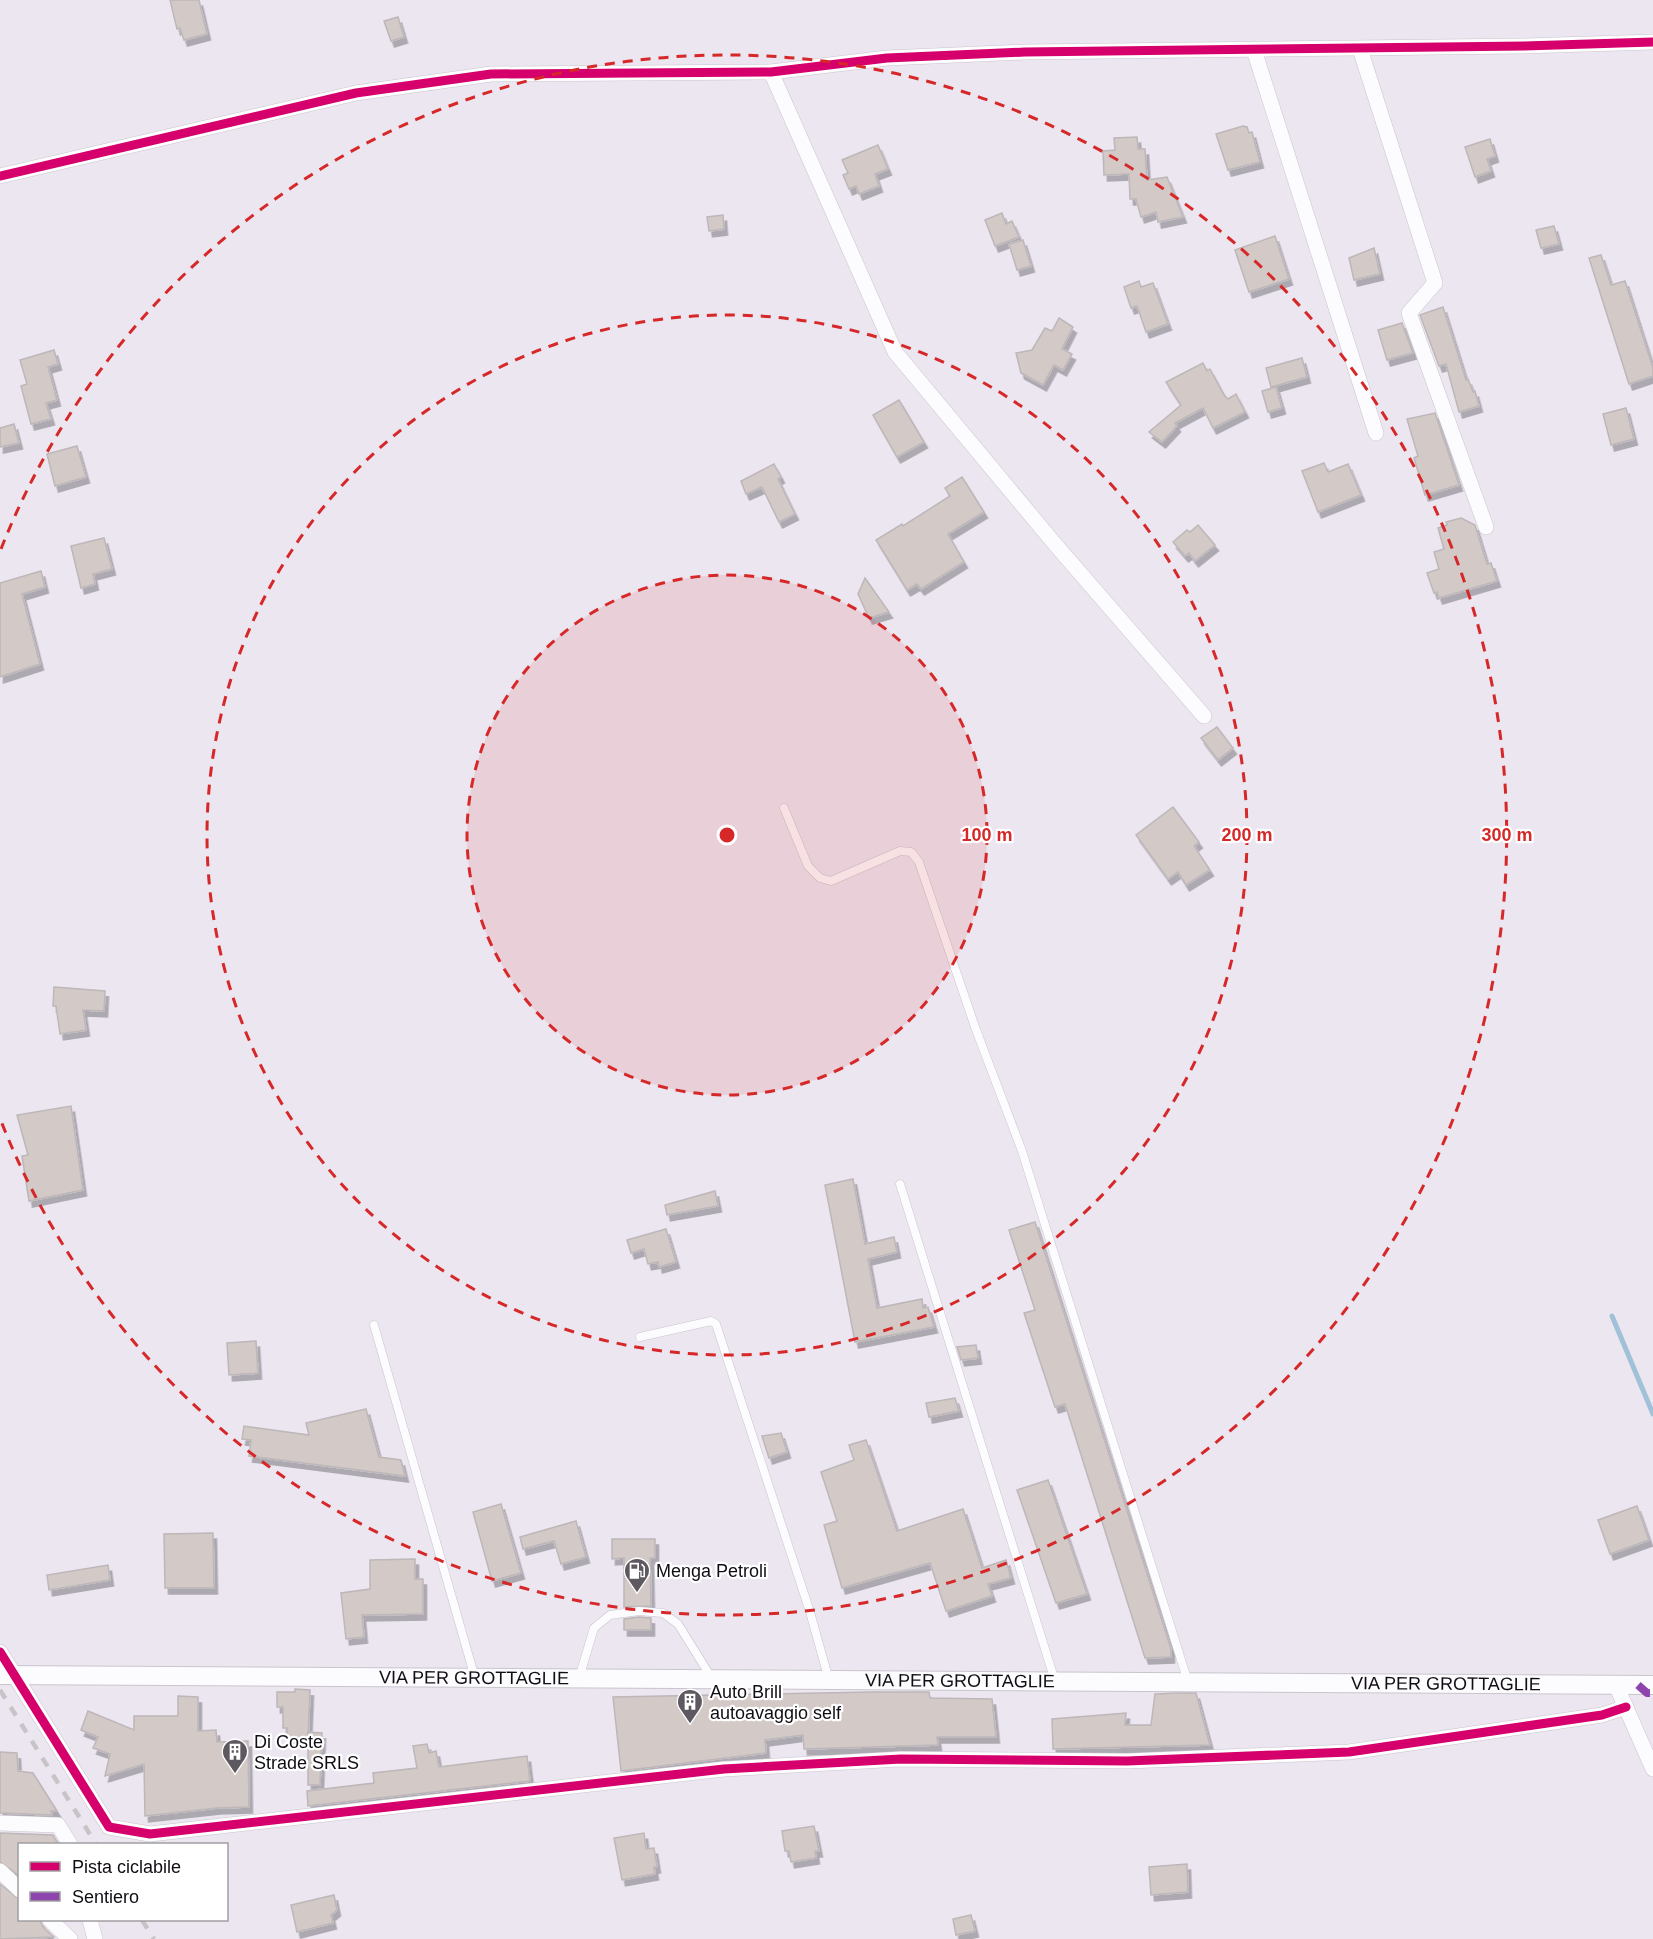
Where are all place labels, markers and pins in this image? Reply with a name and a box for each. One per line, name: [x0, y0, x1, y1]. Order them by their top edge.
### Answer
centre of rings: [717, 825, 737, 845]
fuel station icon: Menga Petroli: [622, 1556, 652, 1594]
place label: Menga Petroli: [656, 1561, 767, 1581]
place label: Auto Brill autoavaggio self: [710, 1682, 842, 1723]
building icon: Auto Brill autoavaggio self: [675, 1687, 705, 1725]
place label: Di Coste Strade SRLS: [254, 1732, 359, 1773]
building icon: Di Coste Strade SRLS: [220, 1737, 250, 1775]

